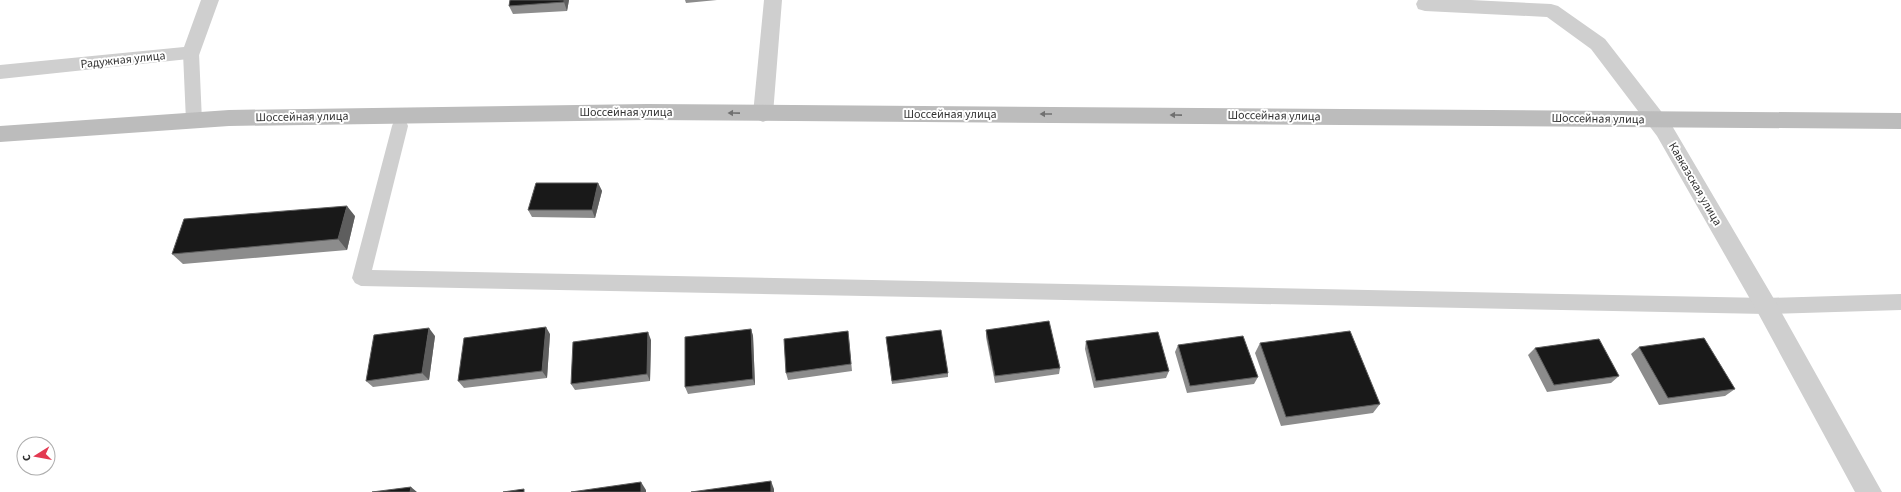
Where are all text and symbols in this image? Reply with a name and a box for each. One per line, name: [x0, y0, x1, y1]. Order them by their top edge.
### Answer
street label: Радужная улица: [80, 47, 166, 73]
street label: Шоссейная улица: [579, 104, 673, 121]
street label: Шоссейная улица: [903, 106, 997, 123]
street label: Шоссейная улица: [1227, 107, 1321, 125]
street label: Шоссейная улица: [255, 108, 349, 126]
one-way arrow: [727, 110, 740, 116]
street label: Шоссейная улица: [1551, 110, 1645, 128]
one-way arrow: [1039, 111, 1052, 117]
one-way arrow: [1169, 112, 1182, 118]
street label: Кавказская улица: [1664, 139, 1726, 229]
north arrow: [16, 436, 56, 476]
text: С: [19, 453, 35, 462]

